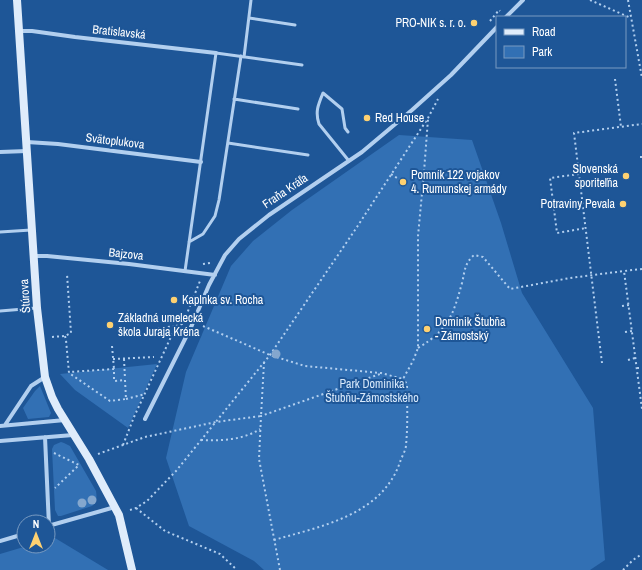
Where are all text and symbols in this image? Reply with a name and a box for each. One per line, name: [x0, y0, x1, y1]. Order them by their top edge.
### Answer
place label: PRO-NIK s. r. o.: [395, 15, 466, 31]
legend: [496, 16, 626, 68]
marker: PRO-NIK s. r. o.: [469, 18, 479, 28]
street label: Bratislavská: [92, 21, 147, 43]
text: Road: [532, 24, 556, 40]
text: Park: [532, 44, 552, 60]
place label: Red House: [375, 110, 424, 126]
marker: Red House: [362, 113, 372, 123]
street label: Svätoplukova: [85, 129, 146, 153]
place label: Slovenská sporiteľňa: [573, 161, 619, 191]
place label: Pomník 122 vojakov 4. Rumunskej armády: [411, 167, 507, 197]
street label: Fraňa Kráľa: [259, 170, 311, 212]
marker: Slovenská sporiteľňa: [621, 171, 631, 181]
marker: Pomník 122 vojakov 4. Rumunskej armády: [398, 177, 408, 187]
place label: Potraviny Pevala: [541, 196, 616, 212]
marker: Potraviny Pevala: [618, 199, 628, 209]
street label: Bajzova: [108, 244, 145, 264]
street label: Štúrova: [16, 278, 34, 313]
place label: Kaplnka sv. Rocha: [182, 292, 264, 308]
marker: Kaplnka sv. Rocha: [169, 295, 179, 305]
place label: Základná umelecká škola Juraja Kréna: [118, 310, 204, 340]
place label: Dominik Štubňa - Zámostský: [435, 314, 506, 344]
marker: Základná umelecká škola Juraja Kréna: [105, 320, 115, 330]
marker: Dominik Štubňa - Zámostský: [422, 324, 432, 334]
park label: Park Dominika Štubňu-Zámostského: [325, 376, 419, 406]
north arrow: [16, 514, 56, 554]
text: N: [33, 517, 39, 531]

